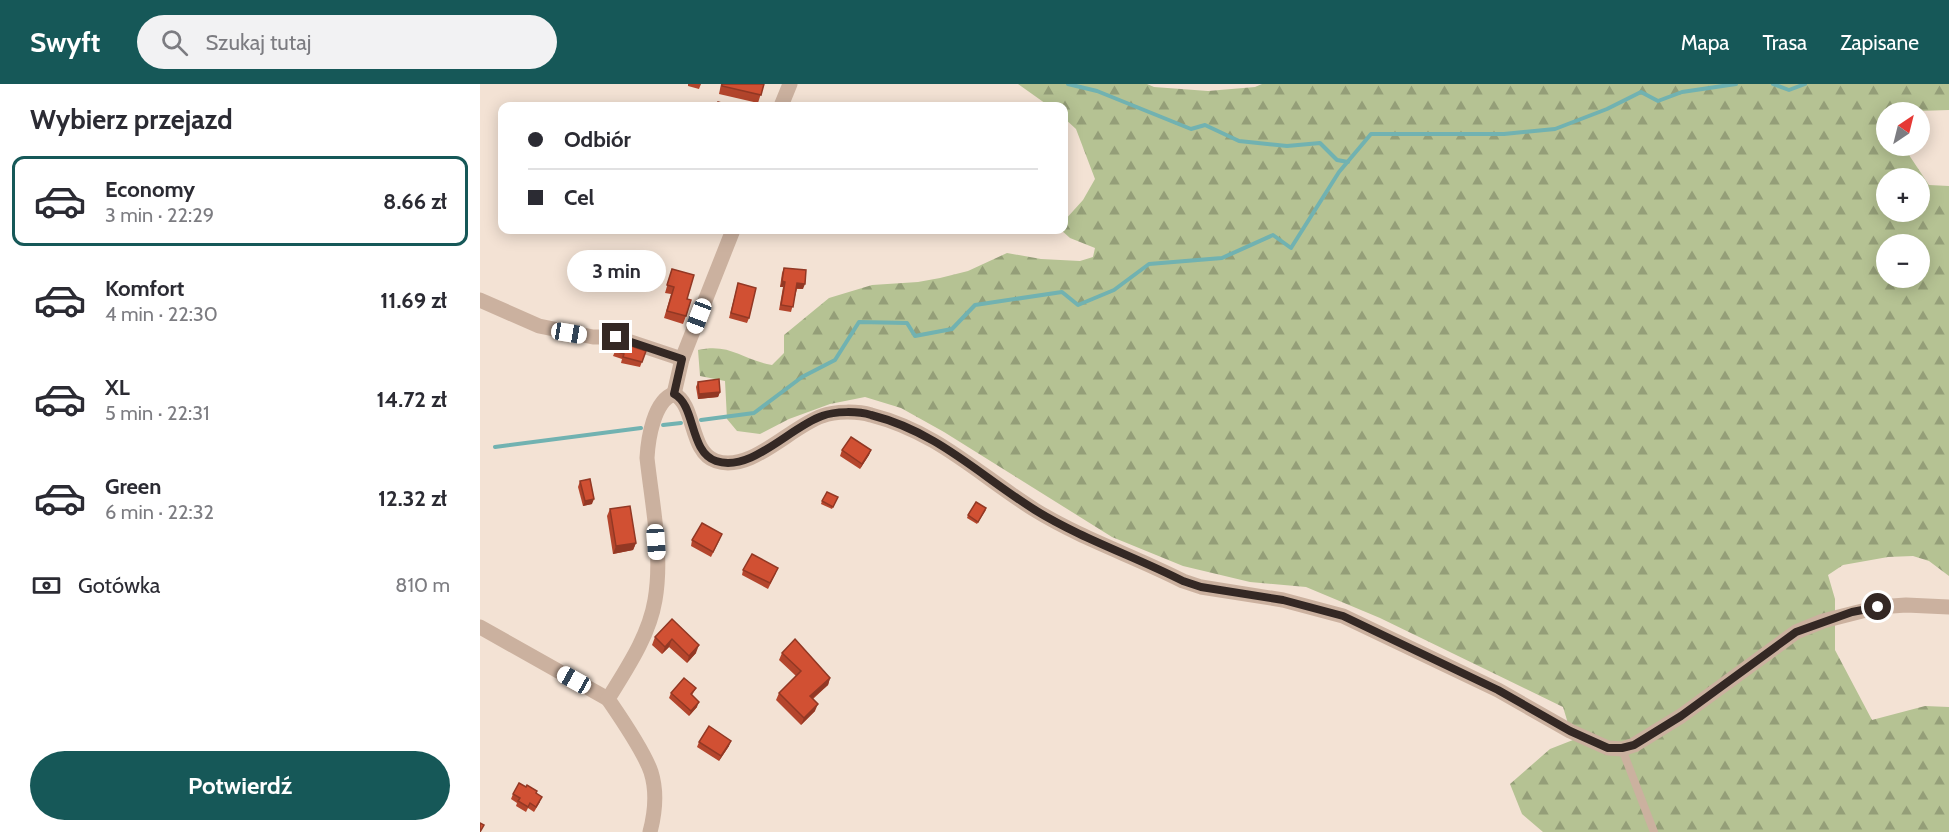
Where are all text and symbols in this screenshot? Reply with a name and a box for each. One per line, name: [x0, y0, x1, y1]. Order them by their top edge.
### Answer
search box: [137, 15, 557, 69]
text: Swyft: [30, 25, 101, 59]
icon: search: [158, 26, 191, 59]
text: Szukaj tutaj: [206, 29, 312, 56]
text: Mapa: [1681, 30, 1729, 55]
text: Trasa: [1762, 30, 1807, 55]
text: Zapisane: [1840, 30, 1919, 55]
north arrow: [1876, 102, 1930, 156]
map controls: [1876, 102, 1930, 288]
text: Wybierz przejazd: [30, 103, 233, 136]
text: Odbiór: [564, 126, 631, 153]
button: +: [1876, 168, 1930, 222]
icon: car: [33, 174, 87, 228]
text: Economy: [105, 176, 195, 203]
text: Cel: [564, 184, 594, 211]
text: 8.66 zł: [383, 188, 447, 215]
text: 3 min · 22:29: [105, 203, 214, 227]
button: −: [1876, 234, 1930, 288]
callout: 3 min: [566, 250, 666, 292]
text: 3 min: [592, 259, 641, 283]
icon: car: [33, 273, 87, 327]
text: Komfort: [105, 275, 184, 302]
text: 11.69 zł: [380, 287, 447, 314]
car: [684, 296, 714, 336]
text: 4 min · 22:30: [105, 302, 218, 326]
car: [550, 321, 588, 345]
route end: [602, 323, 629, 350]
icon: car: [33, 372, 87, 426]
text: XL: [105, 374, 130, 401]
text: 14.72 zł: [376, 386, 447, 413]
text: 5 min · 22:31: [105, 401, 210, 425]
icon: car: [33, 471, 87, 525]
text: Green: [105, 473, 161, 500]
text: 12.32 zł: [378, 485, 447, 512]
text: 6 min · 22:32: [105, 500, 214, 524]
car: [646, 523, 666, 561]
icon: cash: [30, 569, 63, 602]
text: Gotówka: [78, 572, 160, 599]
text: 810 m: [395, 573, 450, 597]
route start: [1864, 593, 1891, 620]
car: [554, 663, 594, 697]
button: Potwierdź: [30, 751, 450, 820]

